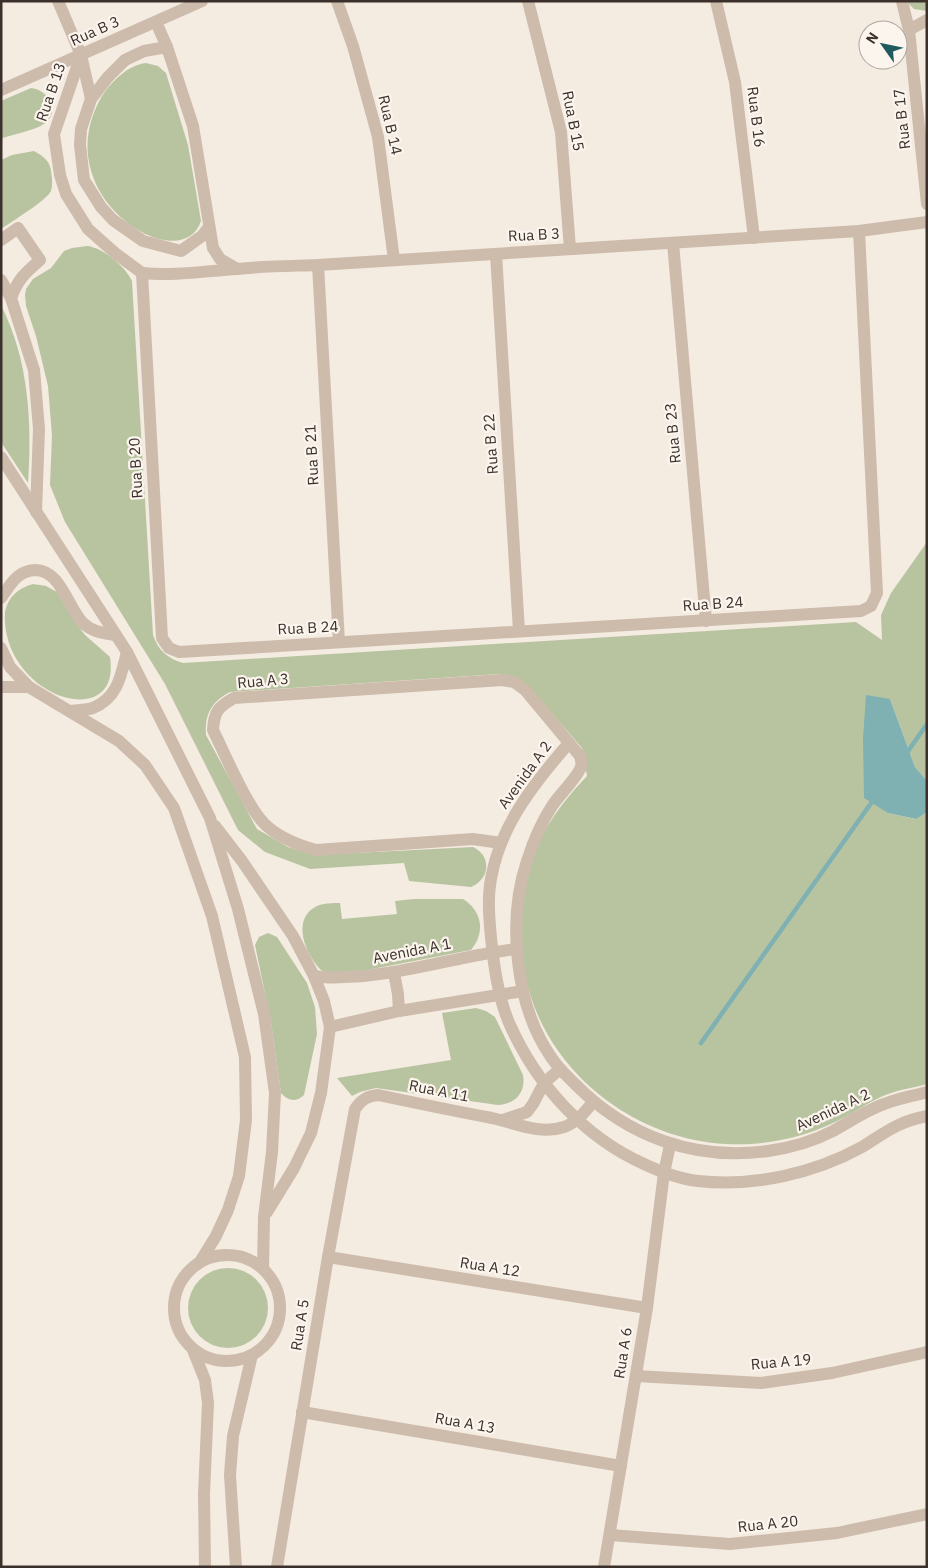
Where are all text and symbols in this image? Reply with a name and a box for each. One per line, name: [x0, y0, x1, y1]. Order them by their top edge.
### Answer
street label: Rua B 3: [67, 11, 122, 50]
north arrow: [858, 20, 908, 70]
text: N: [862, 29, 882, 47]
street label: Rua B 13: [32, 60, 69, 124]
street label: Rua B 16: [743, 86, 770, 148]
street label: Rua B 17: [889, 88, 914, 150]
street label: Rua B 15: [558, 89, 589, 153]
street label: Rua B 14: [374, 93, 407, 157]
street label: Rua B 3: [508, 224, 560, 245]
street label: Rua B 23: [660, 402, 685, 464]
street label: Rua B 22: [479, 413, 502, 475]
street label: Rua B 21: [300, 424, 323, 486]
street label: Rua B 20: [124, 437, 147, 499]
street label: Rua B 24: [682, 592, 744, 615]
street label: Rua B 24: [277, 616, 339, 639]
street label: Rua A 3: [236, 669, 290, 692]
street label: Avenida A 2: [494, 737, 556, 812]
street label: Avenida A 1: [371, 934, 453, 967]
street label: Rua A 11: [407, 1075, 471, 1106]
street label: Avenida A 2: [793, 1084, 873, 1135]
street label: Rua A 12: [459, 1252, 522, 1281]
street label: Rua A 5: [286, 1298, 313, 1352]
street label: Rua A 6: [609, 1326, 636, 1380]
street label: Rua A 19: [750, 1349, 812, 1374]
street label: Rua A 13: [433, 1408, 497, 1437]
street label: Rua A 20: [737, 1511, 799, 1536]

